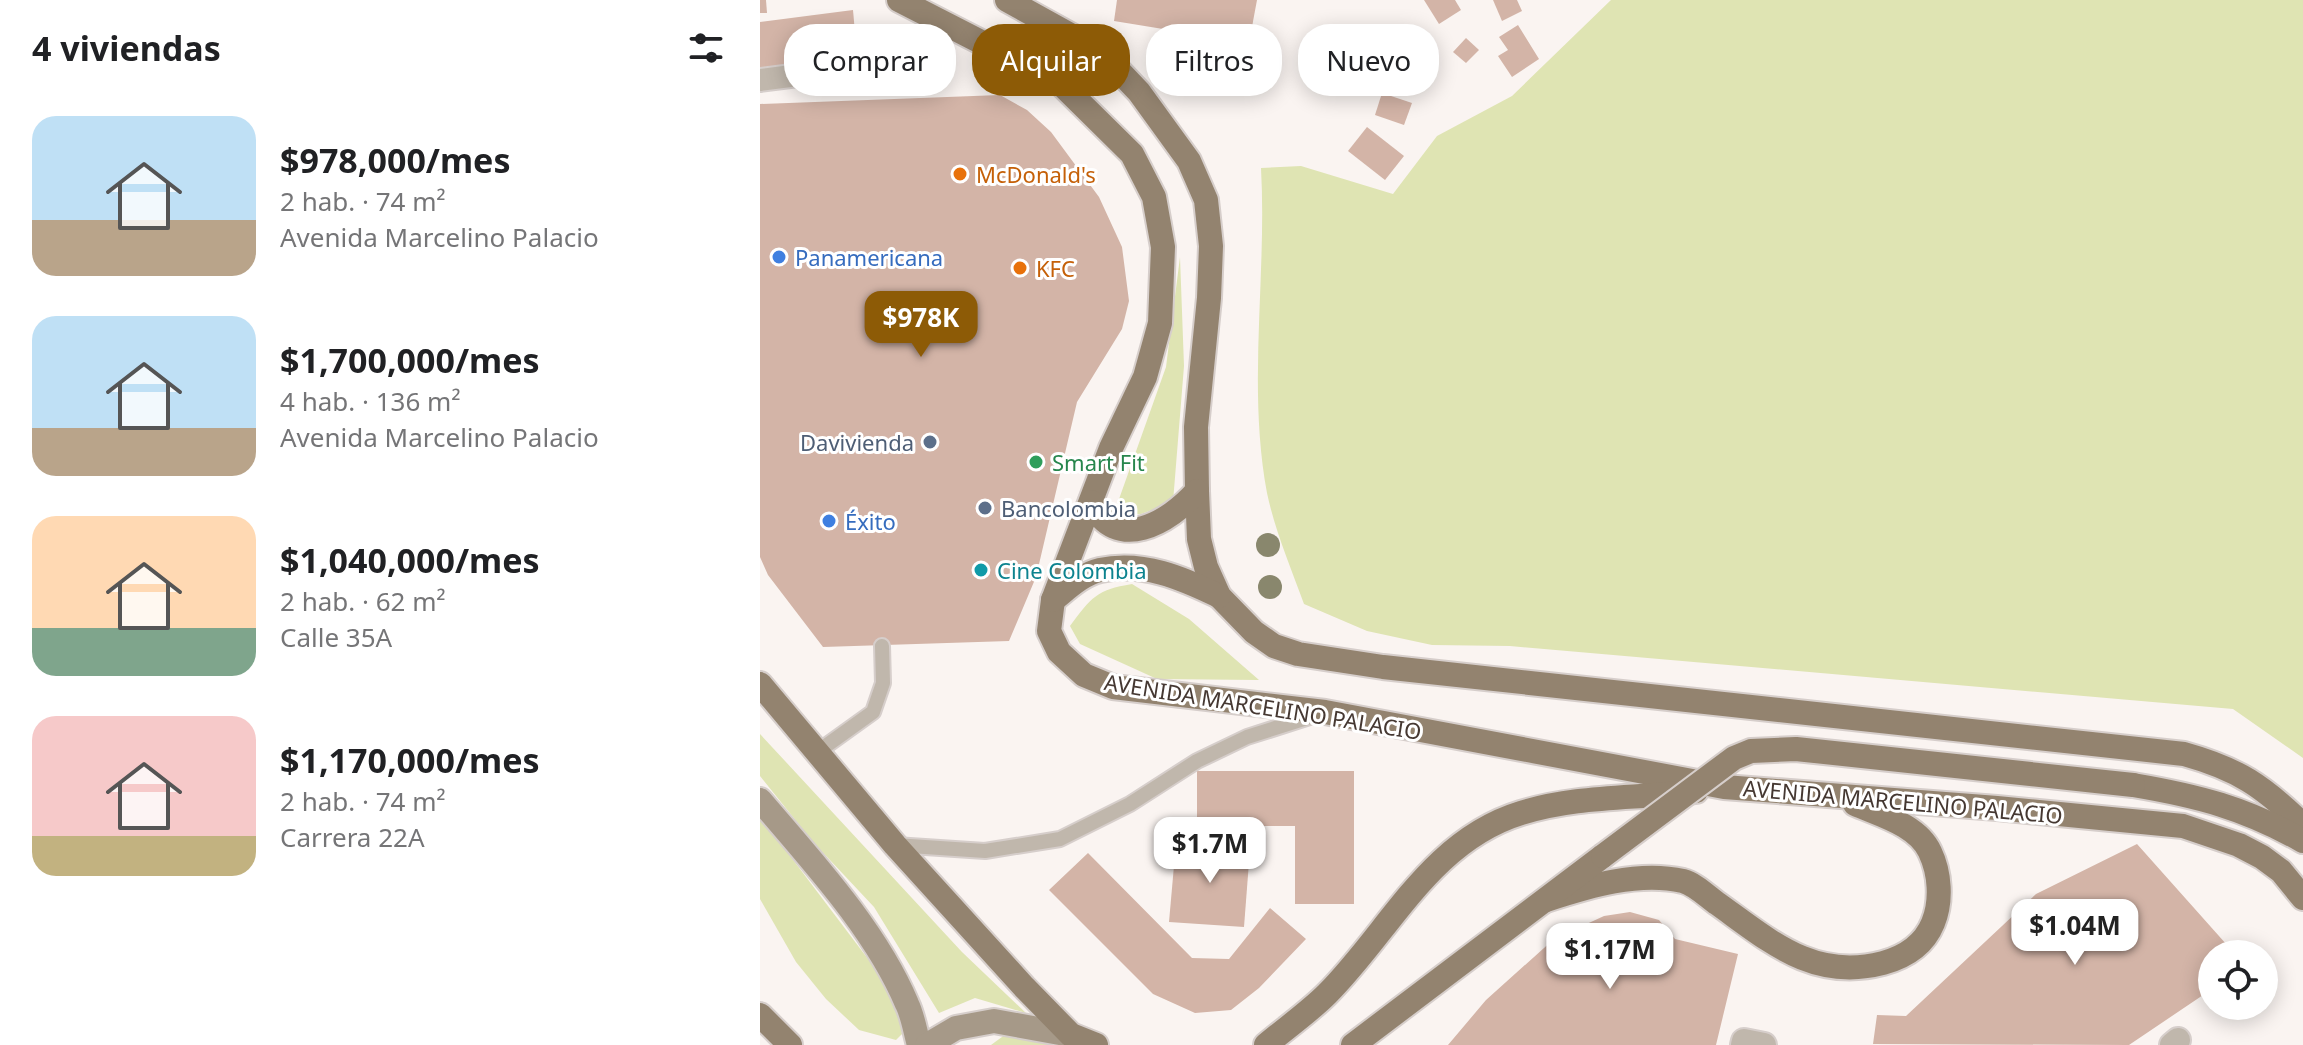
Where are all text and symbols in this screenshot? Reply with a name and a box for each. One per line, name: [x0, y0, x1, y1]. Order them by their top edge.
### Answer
chip: Comprar: [784, 24, 956, 96]
chip: Alquilar: [972, 24, 1130, 96]
chip: Filtros: [1146, 24, 1282, 96]
chip: Nuevo: [1298, 24, 1439, 96]
text: 4 viviendas: [32, 25, 221, 71]
icon: filters: [684, 26, 728, 70]
text: $978,000/mes: [280, 137, 510, 183]
icon: home: [96, 148, 192, 244]
place label: McDonald's: [976, 159, 1096, 189]
marker: McDonald's: [951, 165, 969, 183]
text: 2 hab. · 74 m²: [280, 183, 446, 219]
text: Avenida Marcelino Palacio: [280, 219, 599, 255]
place label: Panamericana: [795, 242, 943, 272]
marker: Panamericana: [770, 248, 788, 266]
place label: KFC: [1036, 253, 1075, 283]
marker: KFC: [1011, 259, 1029, 277]
pin: $978K: [865, 291, 977, 359]
text: $978K: [883, 299, 959, 335]
text: $1,700,000/mes: [280, 337, 540, 383]
icon: home: [96, 348, 192, 444]
text: 4 hab. · 136 m²: [280, 383, 461, 419]
text: Avenida Marcelino Palacio: [280, 419, 599, 455]
place label: Davivienda: [800, 427, 914, 457]
marker: Davivienda: [921, 433, 939, 451]
place label: Smart Fit: [1052, 447, 1145, 477]
marker: Smart Fit: [1027, 453, 1045, 471]
place label: Bancolombia: [1001, 493, 1136, 523]
marker: Bancolombia: [976, 499, 994, 517]
place label: Éxito: [845, 506, 896, 536]
marker: Éxito: [820, 512, 838, 530]
text: $1,040,000/mes: [280, 537, 540, 583]
icon: home: [96, 548, 192, 644]
place label: Cine Colombia: [997, 555, 1147, 585]
marker: Cine Colombia: [972, 561, 990, 579]
text: 2 hab. · 62 m²: [280, 583, 446, 619]
text: Calle 35A: [280, 619, 392, 655]
street label: AVENIDA MARCELINO PALACIO: [1102, 666, 1424, 746]
text: $1,170,000/mes: [280, 737, 540, 783]
icon: home: [96, 748, 192, 844]
street label: AVENIDA MARCELINO PALACIO: [1742, 772, 2064, 830]
text: 2 hab. · 74 m²: [280, 783, 446, 819]
pin: $1.7M: [1154, 817, 1266, 885]
text: Carrera 22A: [280, 819, 425, 855]
text: $1.7M: [1172, 825, 1248, 861]
pin: $1.04M: [2010, 899, 2140, 967]
text: $1.04M: [2029, 907, 2121, 943]
pin: $1.17M: [1545, 923, 1675, 991]
text: $1.17M: [1564, 931, 1656, 967]
map controls: [2198, 940, 2278, 1020]
button: locate: [2198, 940, 2278, 1020]

